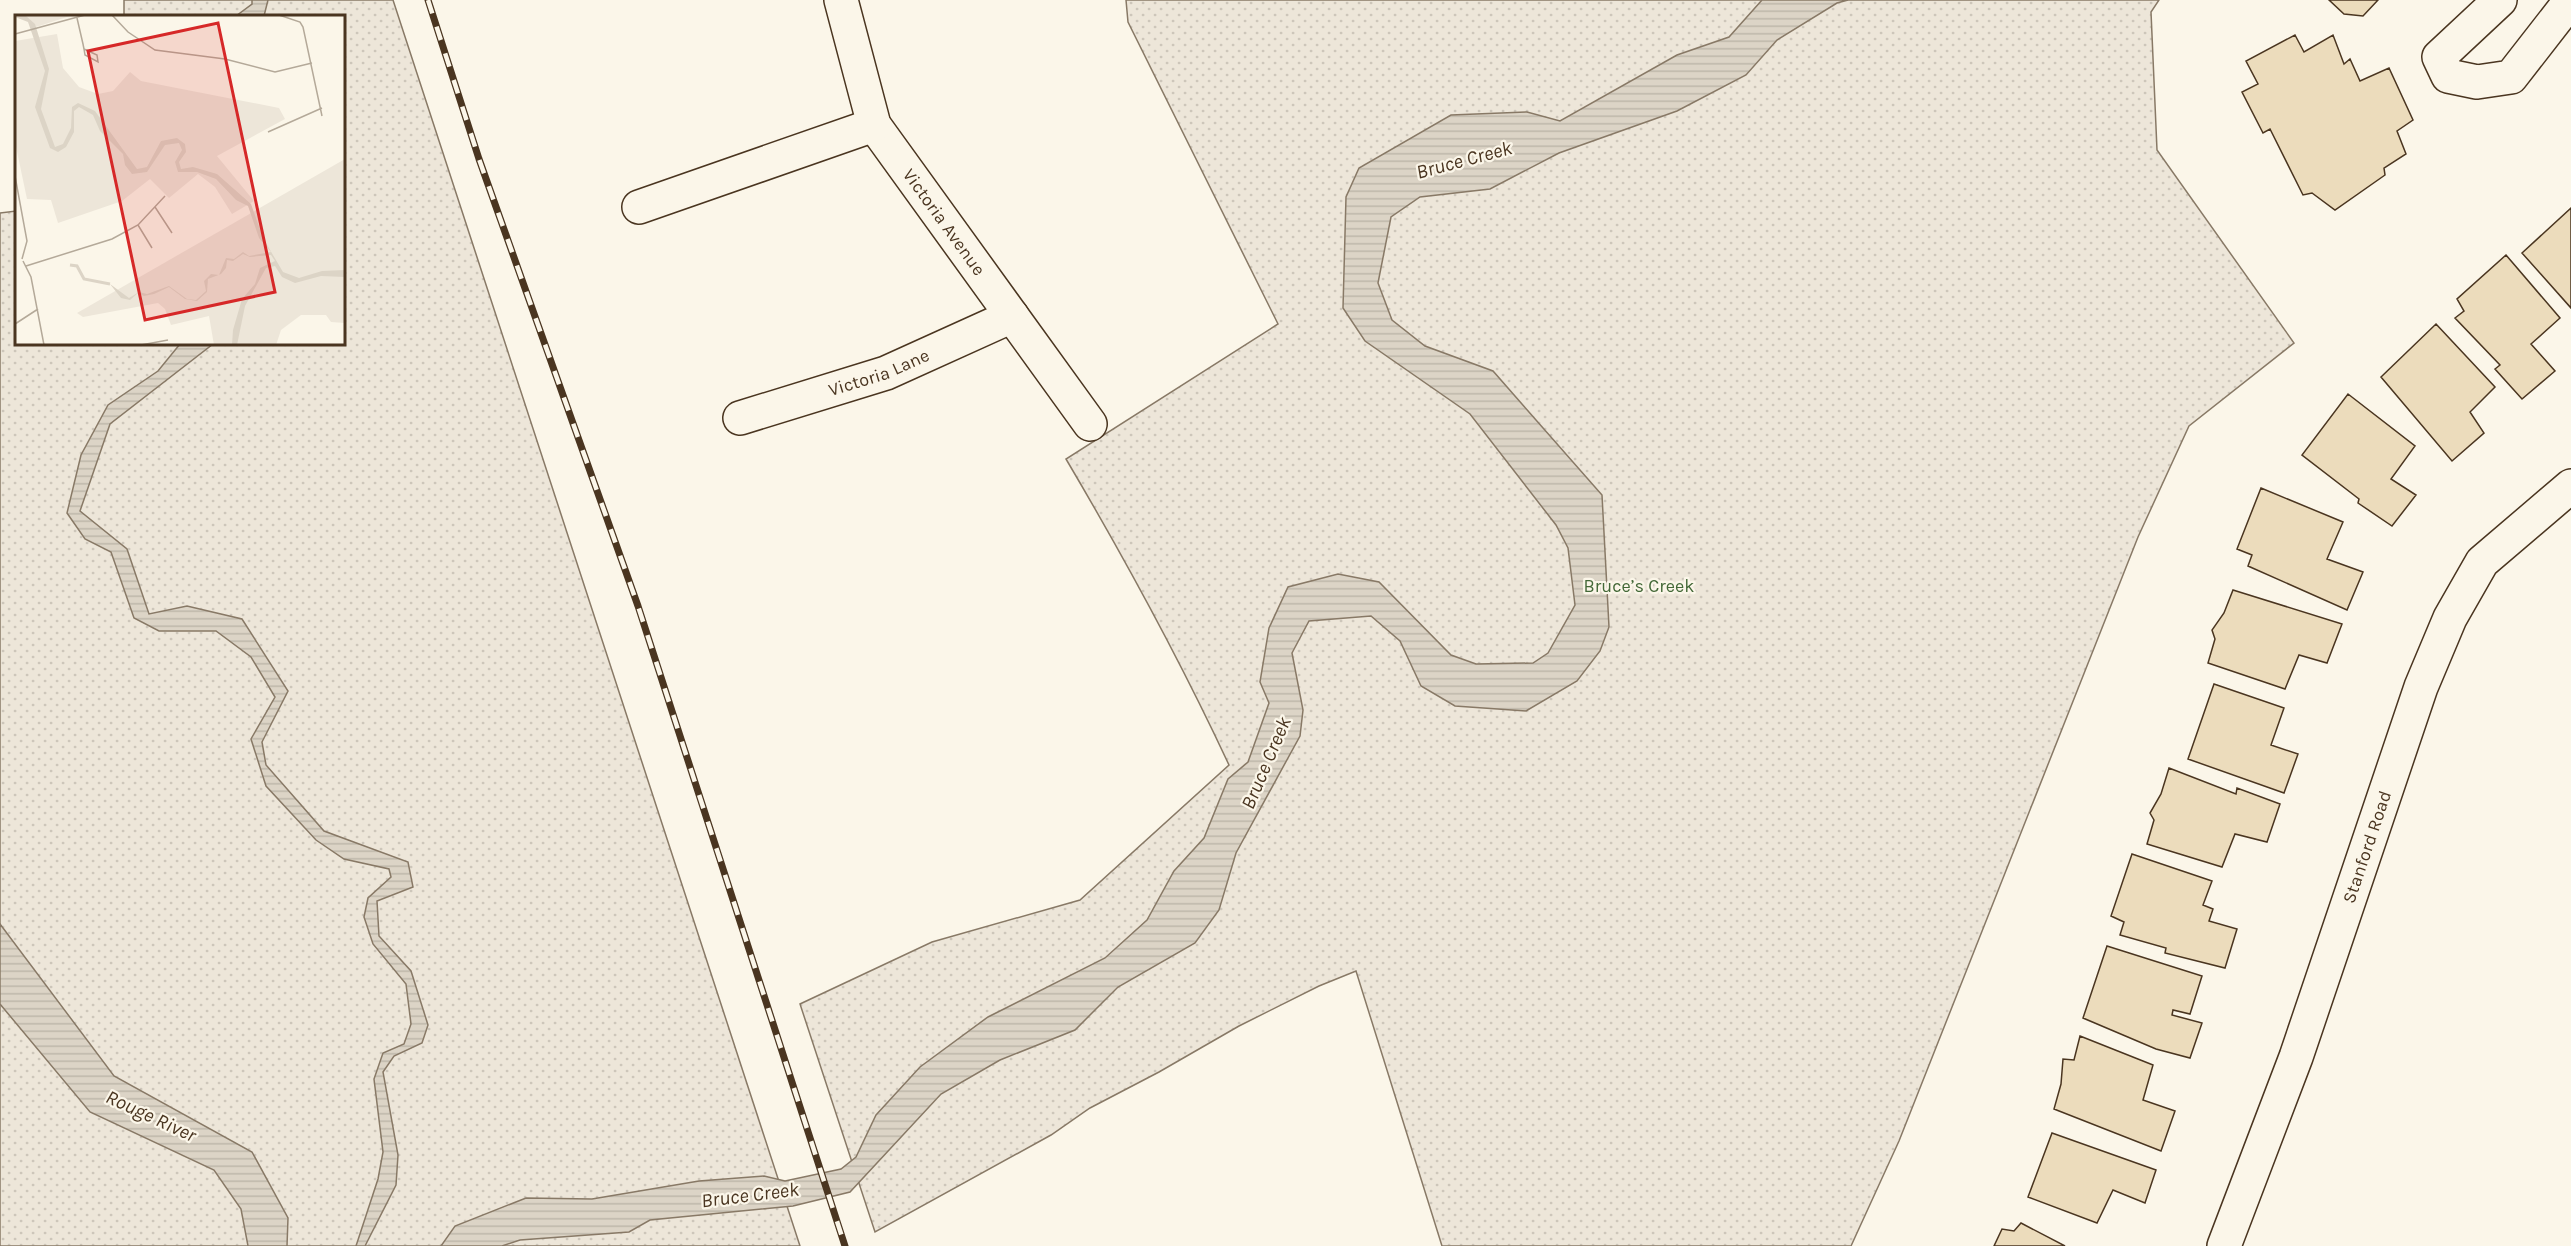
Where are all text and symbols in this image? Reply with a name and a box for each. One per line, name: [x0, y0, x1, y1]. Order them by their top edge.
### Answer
inset map: [15, 15, 345, 345]
water label: Bruce Creek: [1414, 136, 1515, 184]
street label: Victoria Avenue: [898, 164, 990, 280]
street label: Victoria Lane: [826, 344, 933, 401]
park label: Bruce’s Creek: [1584, 575, 1694, 597]
water label: Bruce Creek: [1236, 712, 1296, 813]
street label: Stanford Road: [2338, 788, 2396, 906]
water label: Rouge River: [102, 1085, 201, 1147]
water label: Bruce Creek: [700, 1177, 801, 1212]

